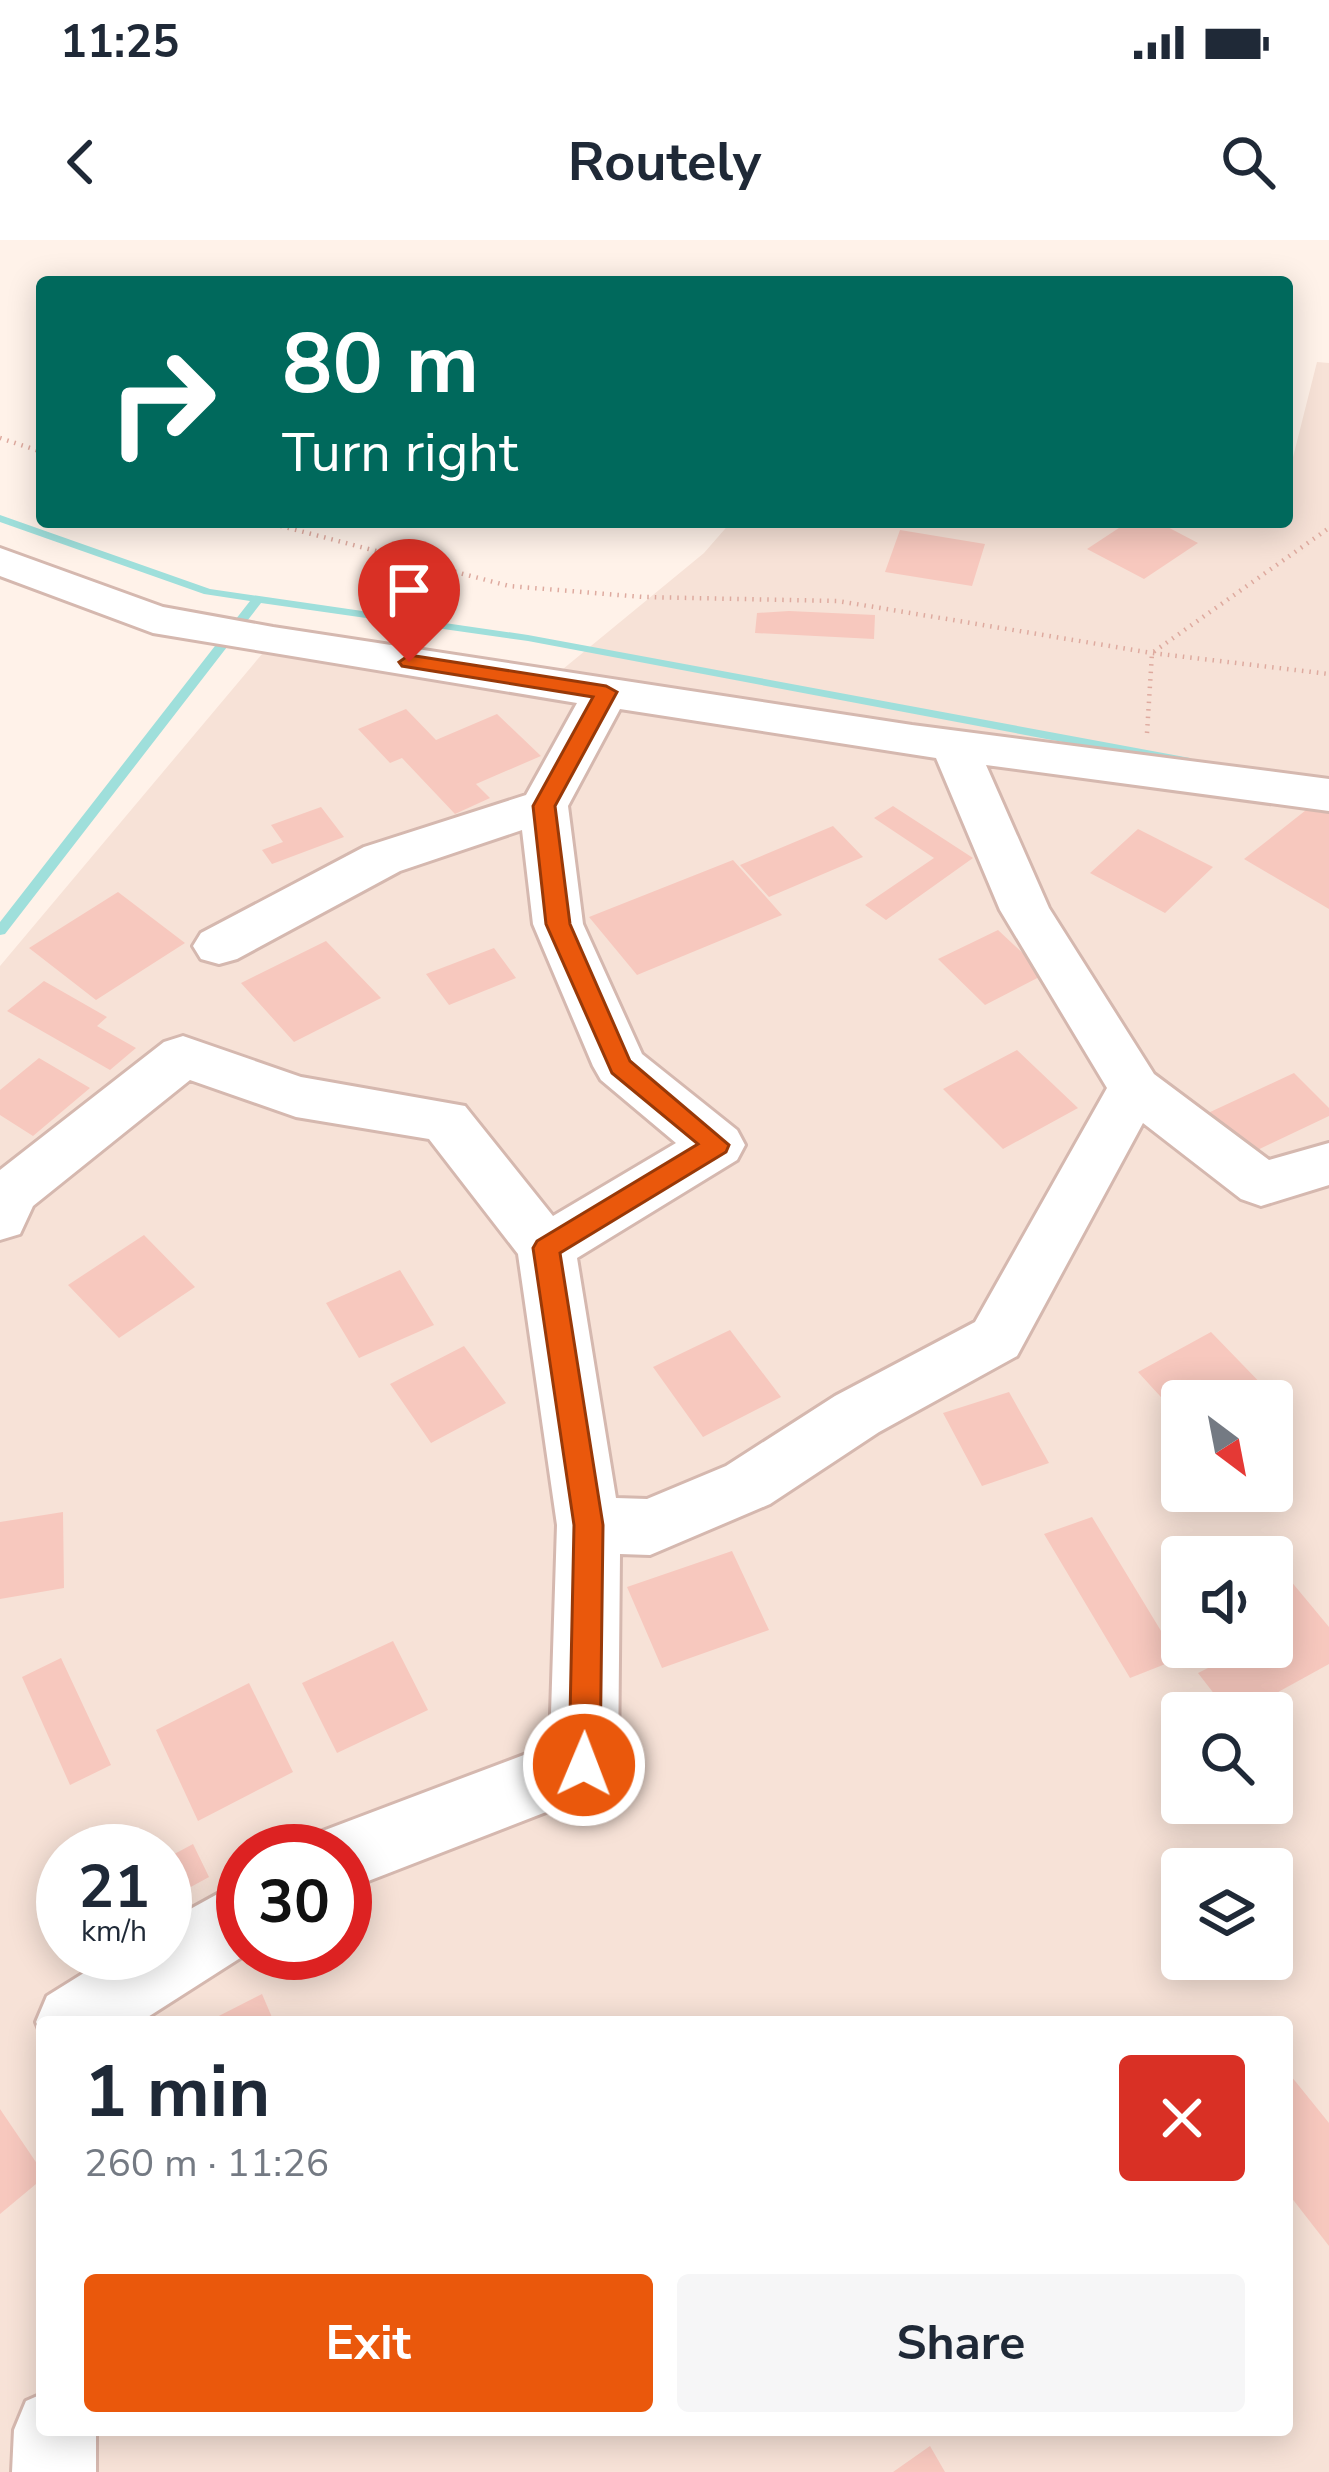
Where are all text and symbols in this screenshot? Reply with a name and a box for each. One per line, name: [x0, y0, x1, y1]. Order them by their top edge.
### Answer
text: 11:25: [60, 12, 179, 73]
text: Routely: [568, 125, 761, 199]
icon: back: [48, 129, 114, 195]
icon: search: [1215, 129, 1281, 195]
text: 80 m: [282, 307, 479, 422]
icon: right: [84, 324, 240, 480]
text: Turn right: [282, 416, 518, 490]
pin: [358, 539, 460, 662]
icon: arrive: [376, 557, 442, 623]
north arrow: [1161, 1380, 1293, 1512]
map controls: [1161, 1380, 1293, 1980]
button: sound: [1161, 1536, 1293, 1668]
button: search: [1161, 1692, 1293, 1824]
position arrow: [521, 1702, 647, 1828]
speed limit sign: 30: [216, 1824, 372, 1980]
text: 21: [78, 1846, 150, 1928]
button: layers: [1161, 1848, 1293, 1980]
text: km/h: [81, 1911, 147, 1952]
text: 1 min: [84, 2043, 270, 2141]
button: close: [1119, 2055, 1245, 2181]
text: 260 m · 11:26: [84, 2137, 329, 2190]
button: Exit: [84, 2274, 653, 2412]
button: Share: [677, 2274, 1245, 2412]

